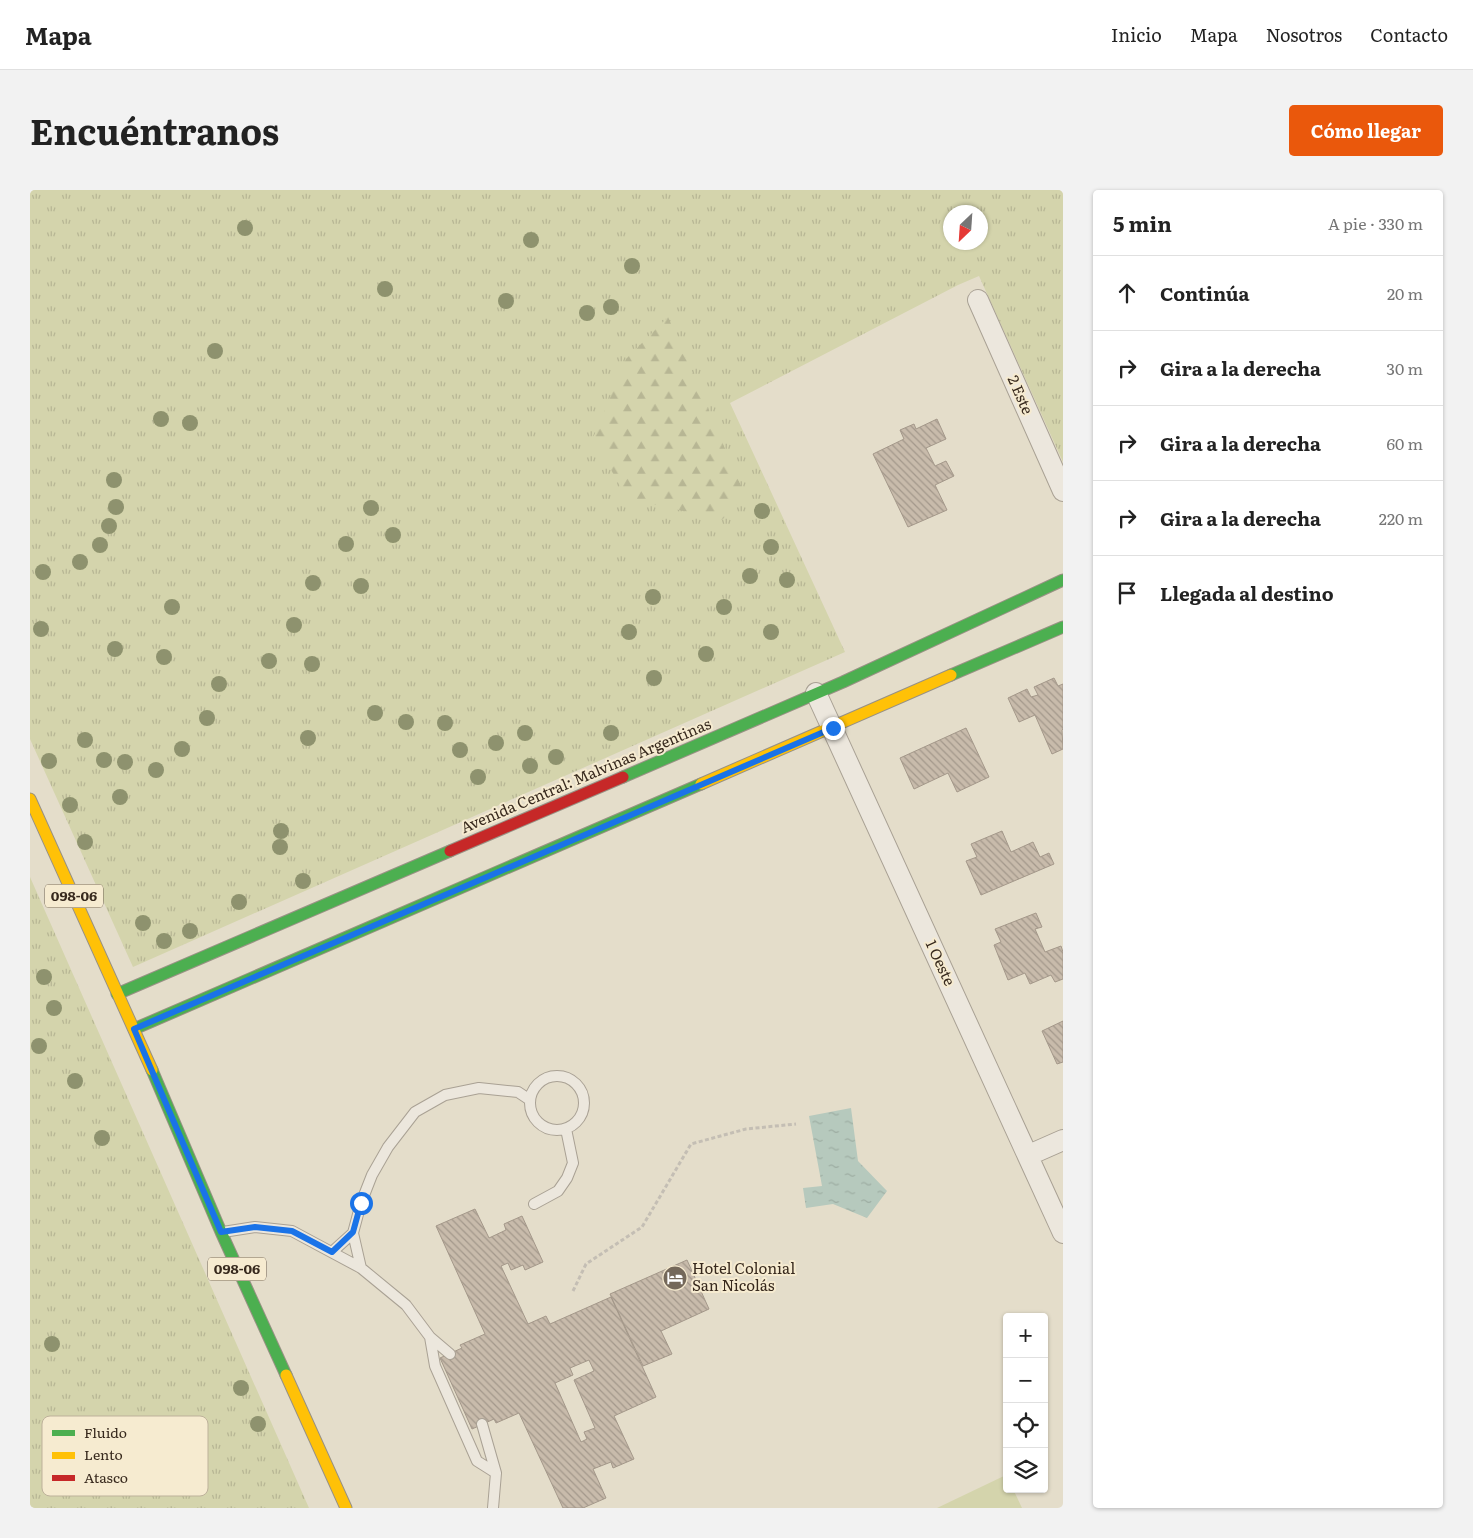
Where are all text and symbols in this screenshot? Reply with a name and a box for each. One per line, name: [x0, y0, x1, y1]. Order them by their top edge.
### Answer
text: Mapa: [25, 17, 92, 52]
text: Inicio: [1111, 21, 1162, 48]
text: Mapa: [1190, 21, 1238, 48]
text: Nosotros: [1266, 21, 1342, 48]
text: Contacto: [1370, 21, 1448, 48]
text: Encuéntranos: [30, 104, 279, 156]
button: Cómo llegar: [1289, 105, 1443, 156]
north arrow: [943, 205, 988, 250]
text: 5 min: [1113, 207, 1172, 238]
text: A pie · 330 m: [1328, 211, 1423, 235]
icon: ahead: [1113, 279, 1141, 307]
text: Continúa: [1160, 279, 1250, 307]
text: 20 m: [1387, 281, 1423, 305]
icon: right: [1113, 354, 1141, 382]
text: Gira a la derecha: [1160, 354, 1321, 382]
text: 30 m: [1386, 356, 1423, 380]
street label: 2 Este: [1003, 371, 1040, 418]
icon: right: [1113, 429, 1141, 457]
text: Gira a la derecha: [1160, 429, 1321, 457]
text: 60 m: [1386, 431, 1423, 455]
icon: right: [1113, 504, 1141, 532]
text: Gira a la derecha: [1160, 504, 1321, 532]
text: 220 m: [1379, 506, 1423, 530]
icon: arrive: [1113, 579, 1141, 607]
text: Llegada al destino: [1160, 579, 1334, 607]
street label: Avenida Central: Malvinas Argentinas: [457, 711, 714, 838]
route end: [822, 717, 845, 740]
road number: 098-06: [45, 884, 103, 908]
street label: 1 Oeste: [921, 936, 962, 989]
route start: [350, 1192, 373, 1215]
place label: Hotel Colonial San Nicolás: [692, 1256, 795, 1296]
road number: 098-06: [208, 1258, 266, 1280]
hotel icon: Hotel Colonial San Nicolás: [662, 1265, 688, 1291]
map controls: [1003, 1313, 1048, 1493]
button: +: [1003, 1313, 1048, 1358]
button: −: [1003, 1358, 1048, 1403]
button: locate: [1003, 1403, 1048, 1448]
legend: [42, 1416, 208, 1496]
text: Fluido: [84, 1422, 127, 1442]
text: Lento: [84, 1444, 123, 1464]
button: layers: [1003, 1448, 1048, 1493]
text: Atasco: [84, 1467, 128, 1487]

